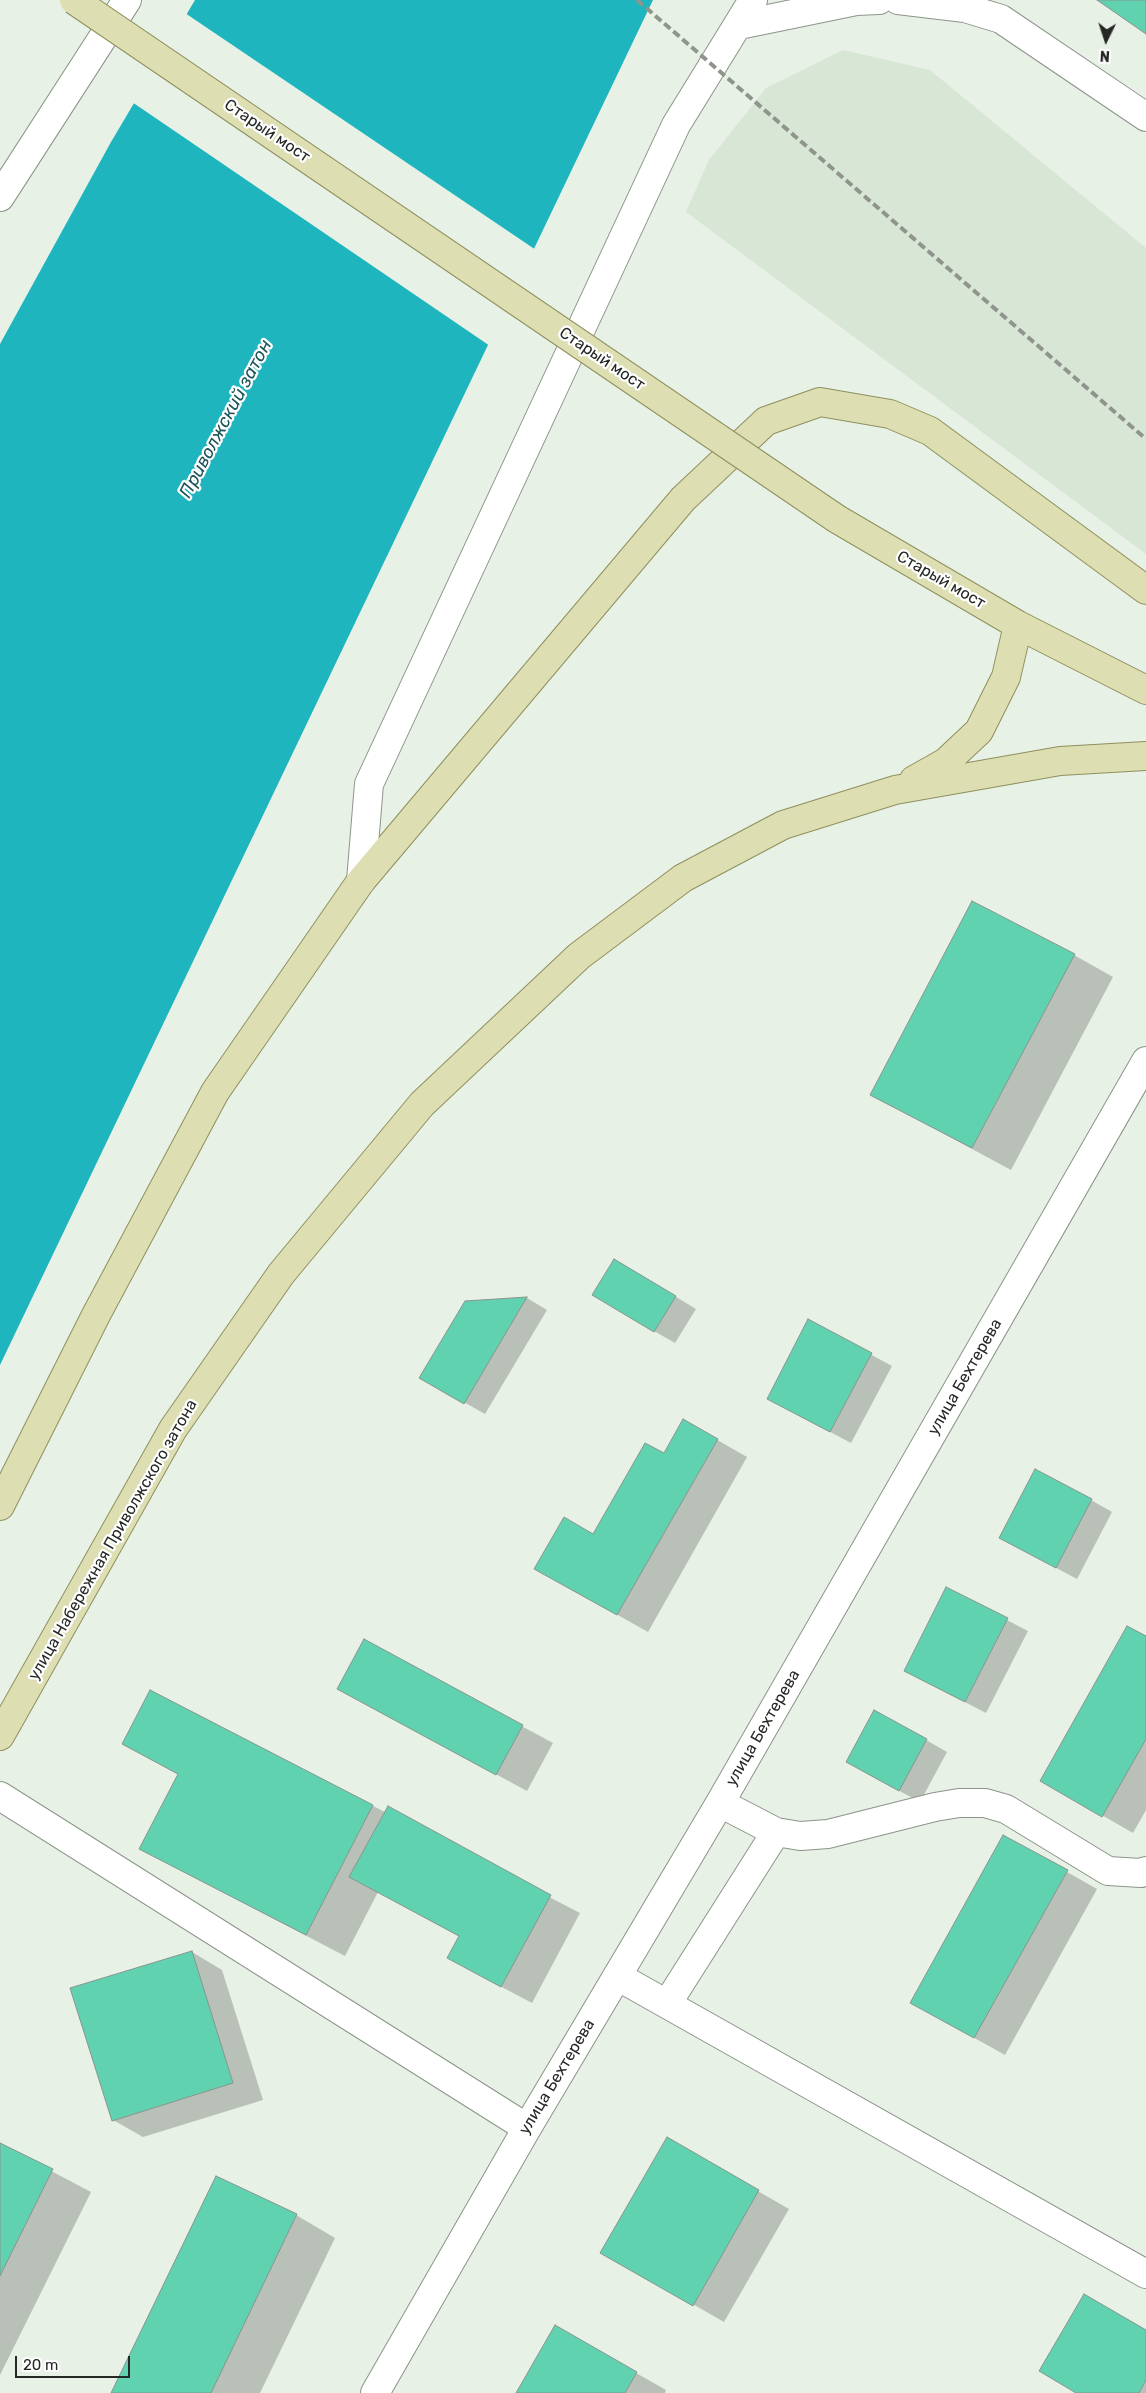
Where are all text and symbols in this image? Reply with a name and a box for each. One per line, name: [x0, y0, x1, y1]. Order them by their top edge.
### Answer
north arrow: [1081, 15, 1131, 65]
text: N: [1099, 47, 1111, 64]
street label: Старый мост: [220, 95, 314, 167]
street label: Старый мост: [555, 323, 649, 395]
water label: Приволжский затон: [175, 336, 277, 502]
street label: Старый мост: [893, 547, 989, 613]
street label: улица Бехтерева: [924, 1315, 1006, 1439]
street label: улица Набережная Приволжского затона: [25, 1396, 201, 1684]
street label: улица Бехтерева: [722, 1666, 804, 1790]
street label: улица Бехтерева: [515, 2016, 599, 2138]
scale bar: [18, 2346, 132, 2378]
text: 20 m: [23, 2356, 58, 2374]

